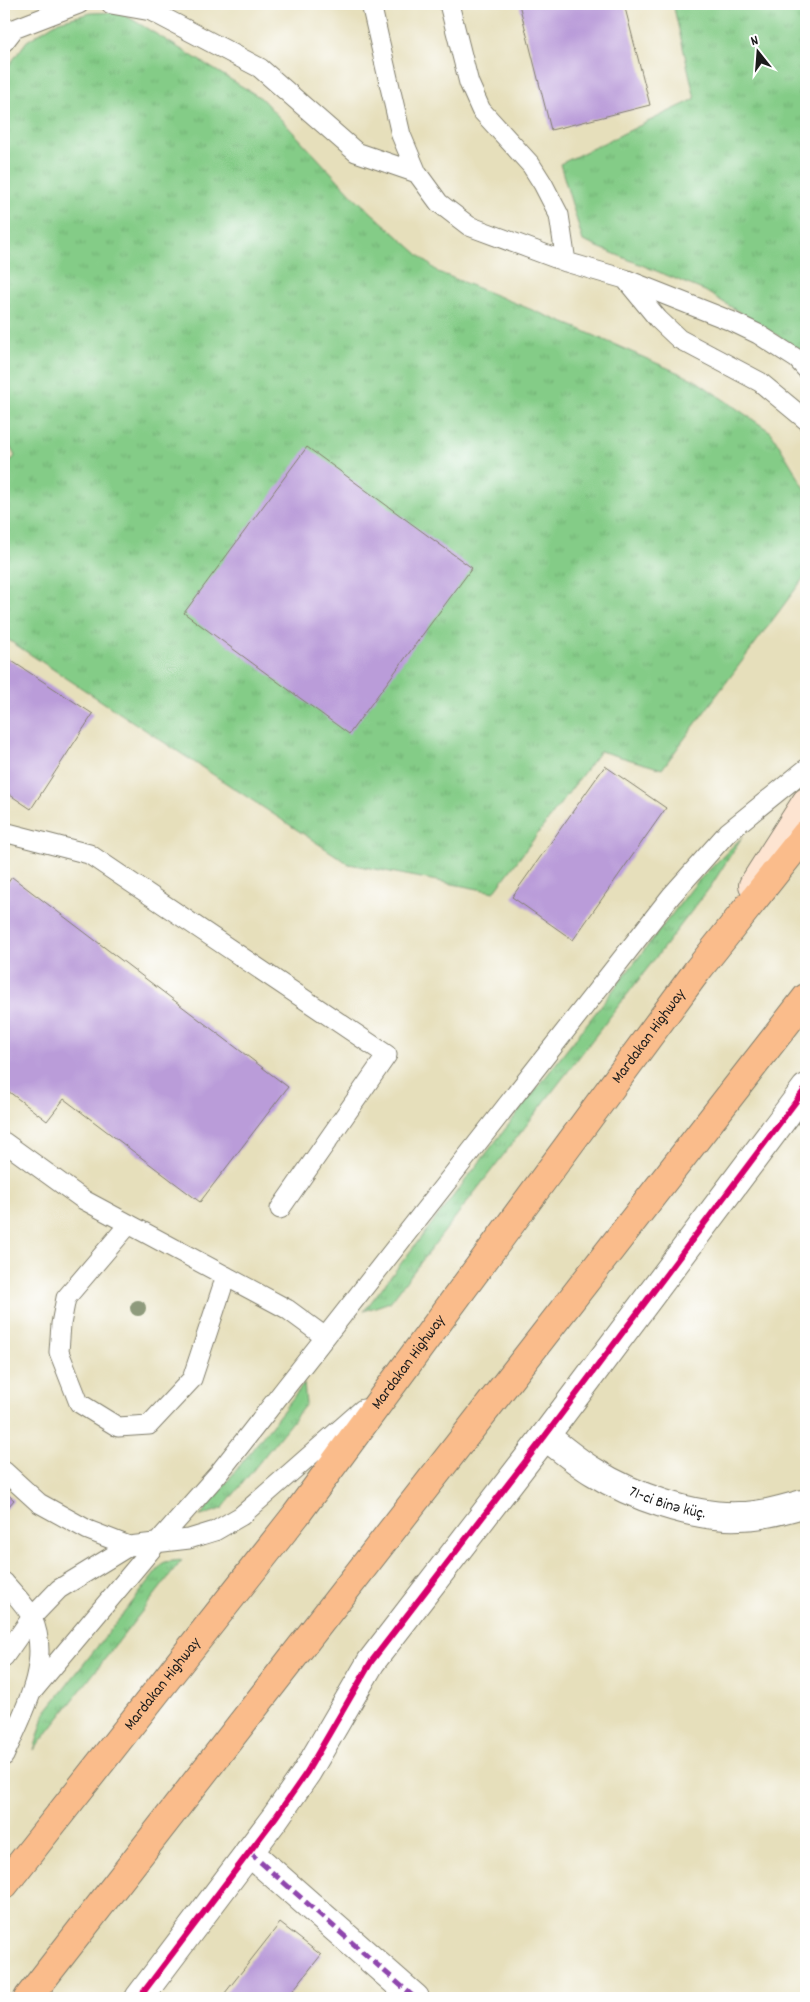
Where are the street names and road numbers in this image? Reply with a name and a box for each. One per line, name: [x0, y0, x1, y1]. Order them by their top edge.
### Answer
street label: Mardakan Highway: [606, 984, 692, 1089]
street label: Mardakan Highway: [366, 1310, 452, 1415]
street label: 71-ci Binə küç.: [625, 1480, 707, 1525]
street label: Mardakan Highway: [119, 1632, 207, 1735]

